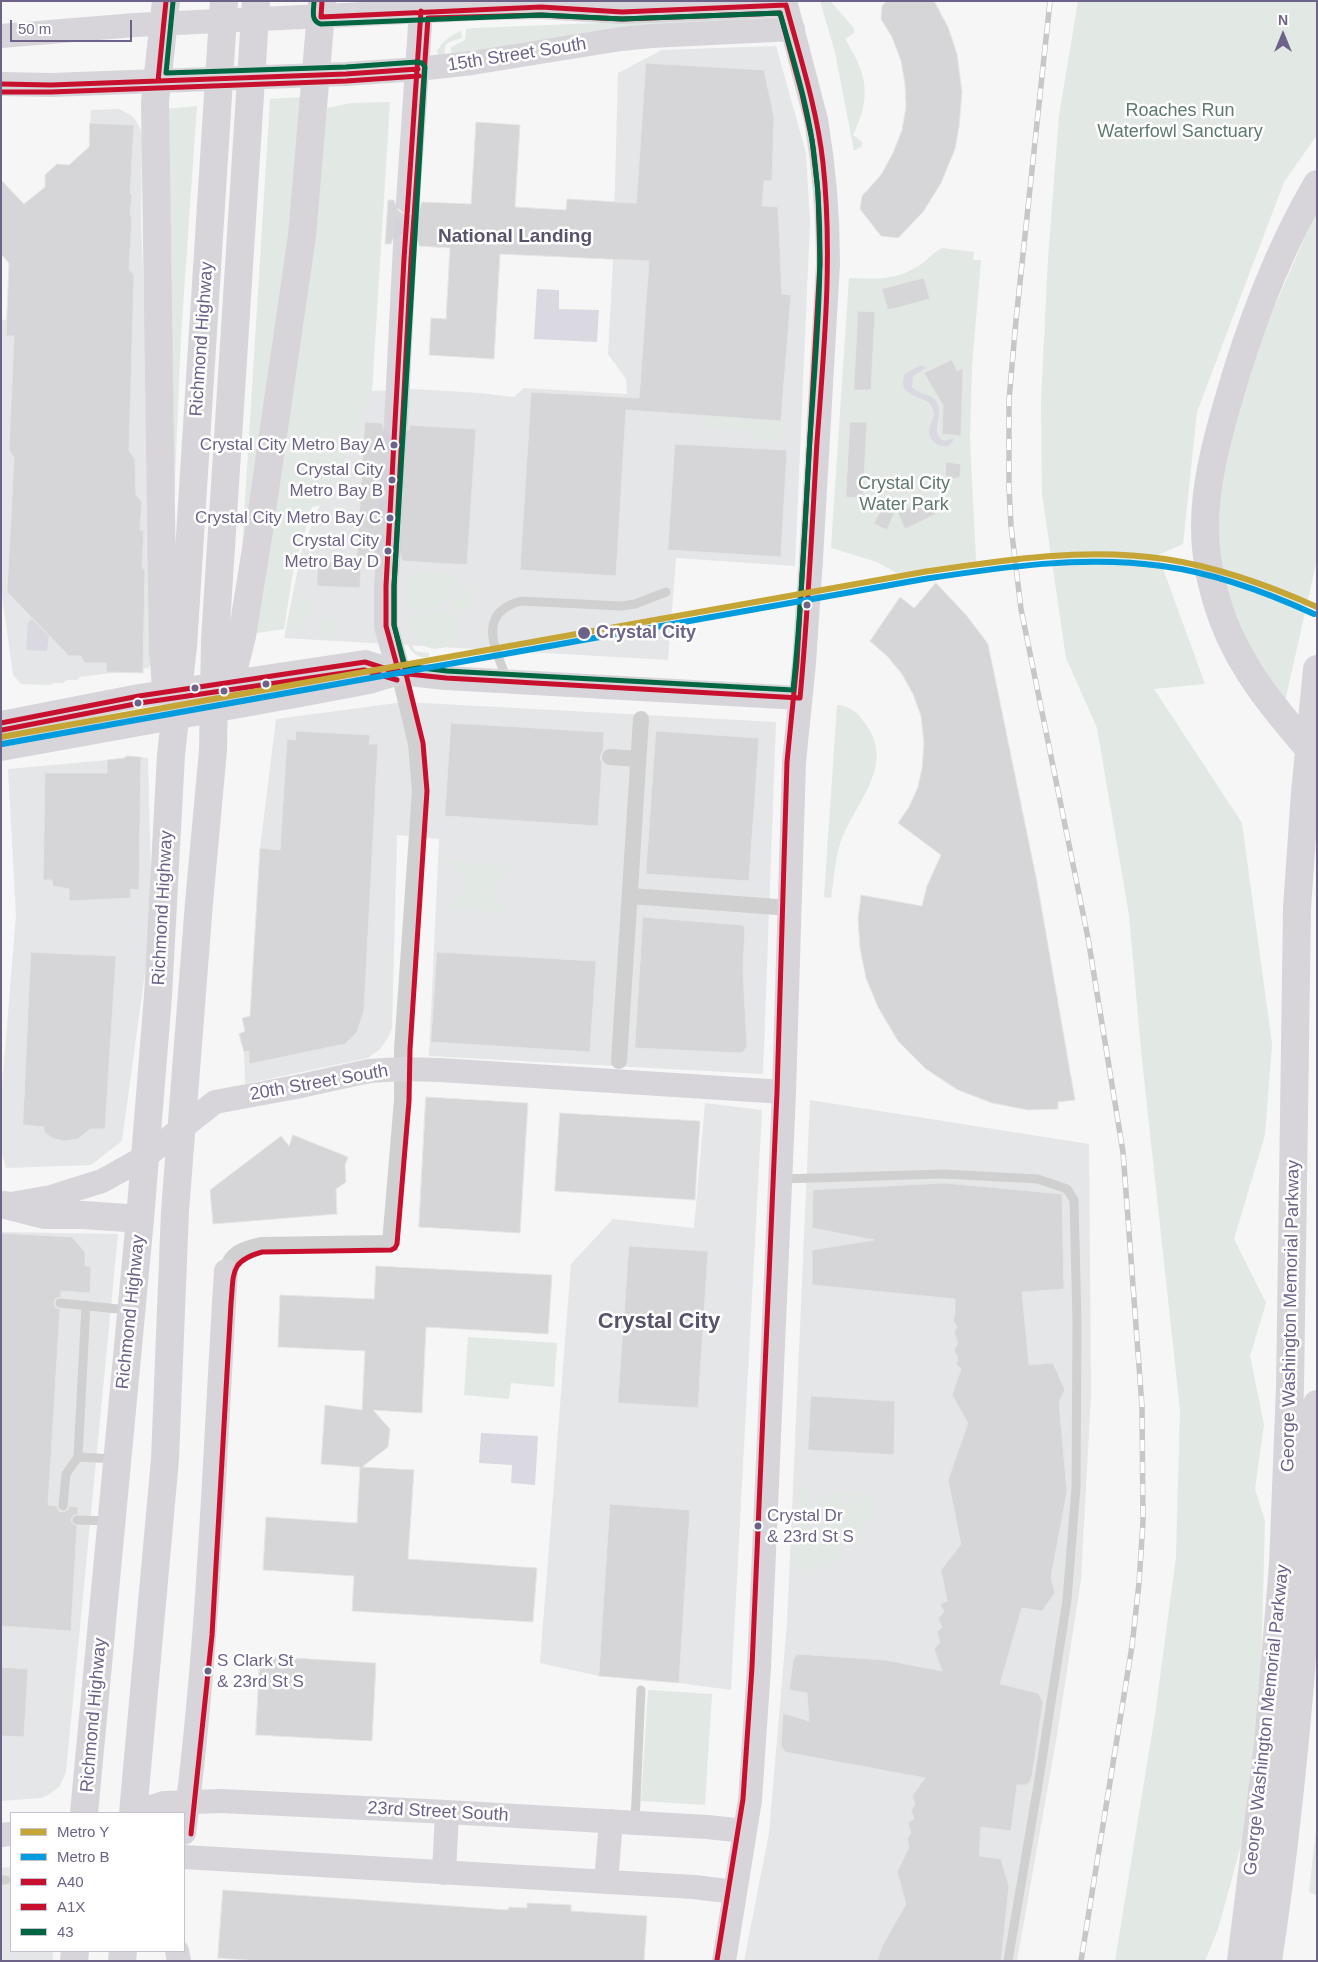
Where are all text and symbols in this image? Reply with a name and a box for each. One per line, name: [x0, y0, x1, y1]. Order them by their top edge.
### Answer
scale bar: [12, 10, 135, 42]
north arrow: [1258, 10, 1308, 60]
text: N: [1278, 12, 1288, 28]
text: 50 m: [18, 20, 51, 37]
street label: 15th Street South: [446, 33, 588, 77]
park label: Roaches Run Waterfowl Sanctuary: [1097, 100, 1263, 142]
district label: National Landing: [438, 226, 592, 248]
street label: Richmond Highway: [186, 261, 218, 417]
place label: Crystal City Metro Bay A: [200, 435, 385, 455]
marker: Crystal City Metro Bay A: [389, 440, 399, 450]
place label: Crystal City Metro Bay B: [289, 460, 383, 500]
park label: Crystal City Water Park: [858, 473, 950, 516]
marker: Crystal City Metro Bay B: [387, 475, 397, 485]
place label: Crystal City Metro Bay C: [195, 508, 381, 528]
marker: Crystal City Metro Bay C: [385, 513, 395, 523]
place label: Crystal City Metro Bay D: [285, 531, 379, 571]
marker: Crystal City Metro Bay D: [383, 546, 393, 556]
unlabelled marker: [802, 600, 812, 610]
place label: Crystal City: [596, 622, 696, 644]
marker: Crystal City: [576, 625, 592, 641]
unlabelled marker: [261, 679, 271, 689]
unlabelled marker: [190, 683, 200, 693]
unlabelled marker: [219, 686, 229, 696]
unlabelled marker: [133, 698, 143, 708]
street label: Richmond Highway: [148, 830, 178, 986]
street label: 20th Street South: [248, 1060, 390, 1106]
street label: George Washington Memorial Parkway: [1277, 1160, 1305, 1472]
street label: Richmond Highway: [112, 1234, 150, 1390]
district label: Crystal City: [598, 1309, 720, 1335]
place label: Crystal Dr & 23rd St S: [767, 1506, 854, 1546]
marker: Crystal Dr & 23rd St S: [753, 1521, 763, 1531]
street label: George Washington Memorial Parkway: [1240, 1563, 1294, 1877]
street label: Richmond Highway: [76, 1637, 112, 1793]
place label: S Clark St & 23rd St S: [217, 1651, 304, 1691]
marker: S Clark St & 23rd St S: [203, 1666, 213, 1676]
street label: 23rd Street South: [367, 1798, 509, 1826]
legend: [10, 1812, 185, 1952]
text: Metro Y: [57, 1823, 109, 1840]
text: Metro B: [57, 1848, 110, 1865]
text: A40: [57, 1873, 84, 1890]
text: A1X: [57, 1898, 85, 1915]
text: 43: [57, 1923, 74, 1940]

